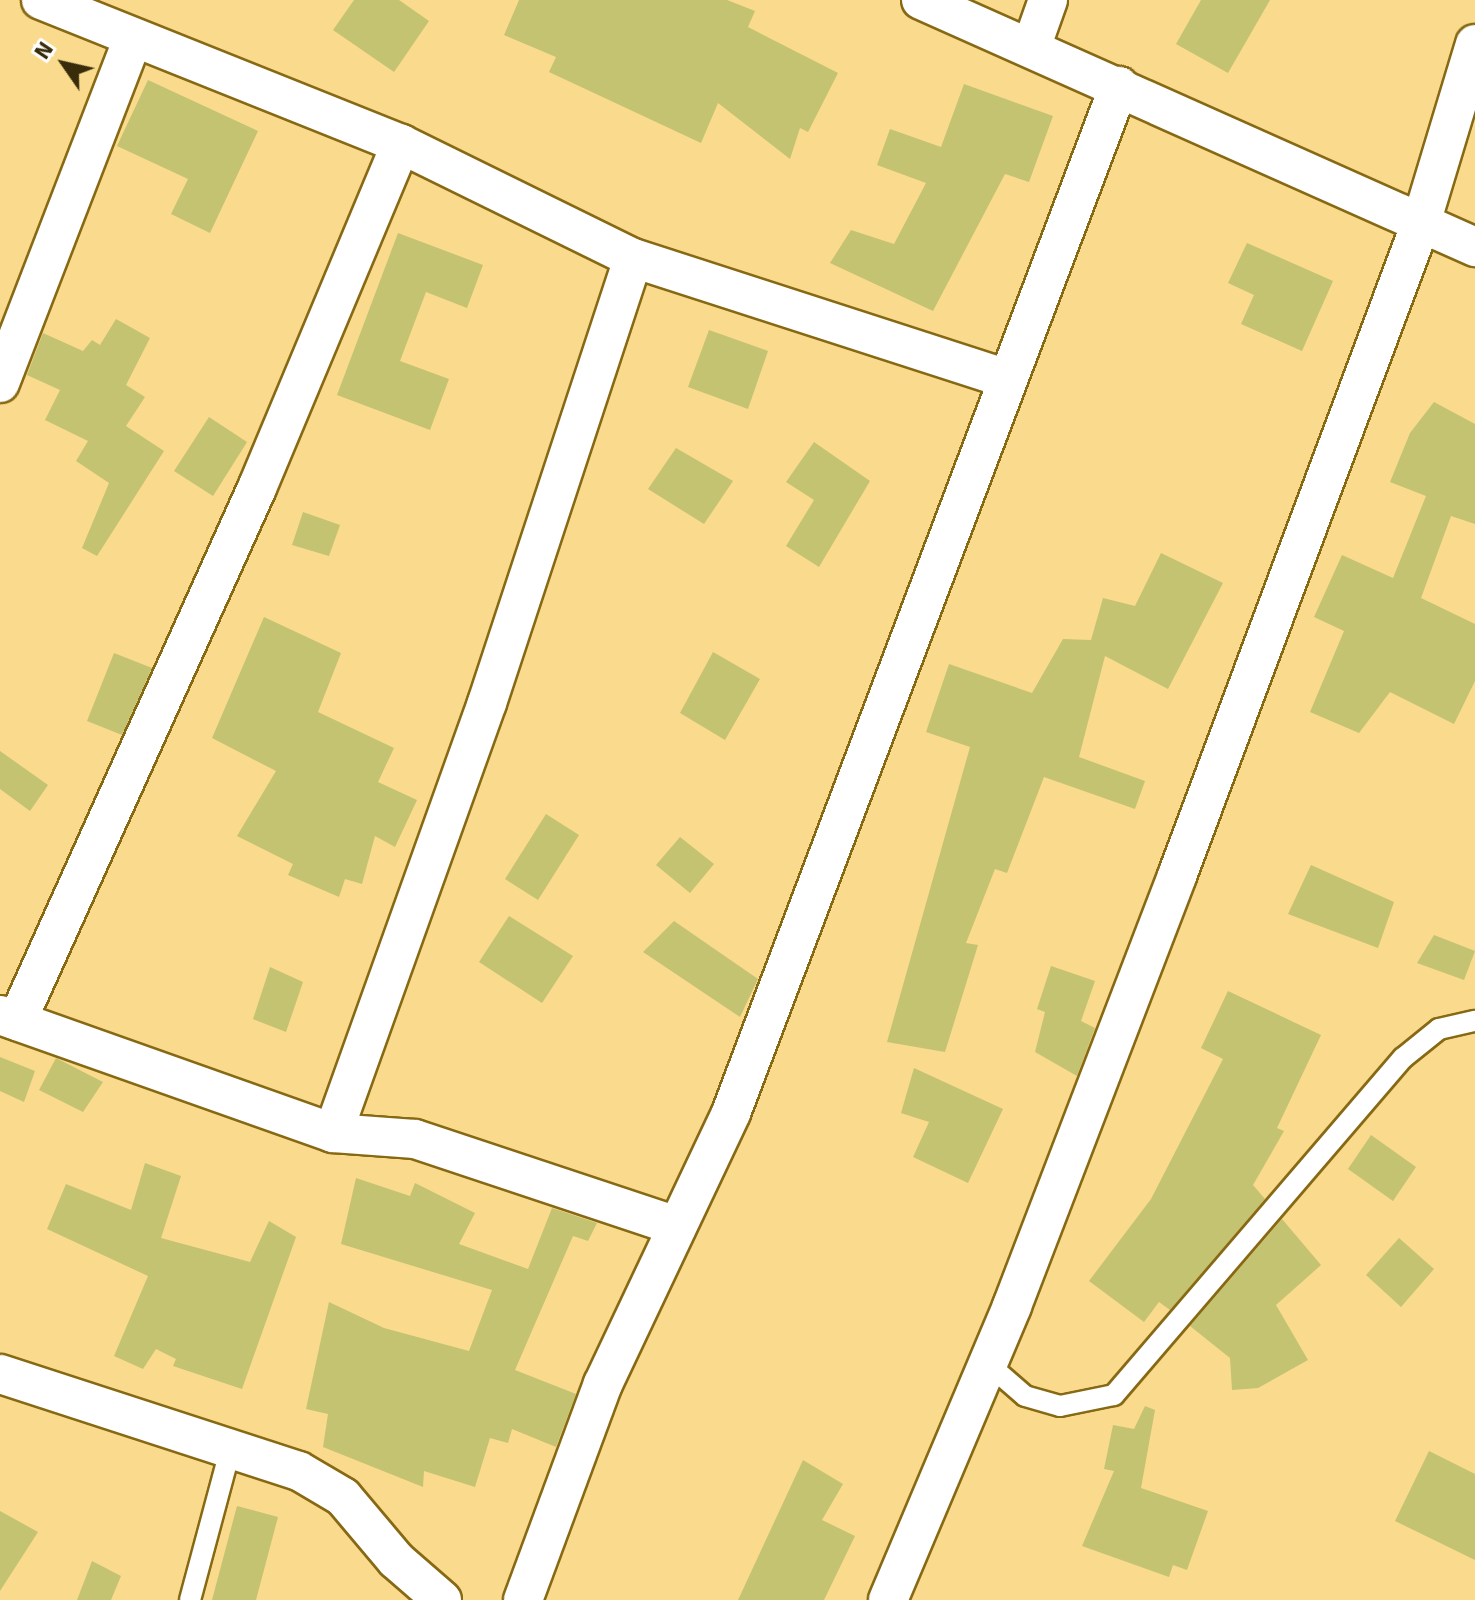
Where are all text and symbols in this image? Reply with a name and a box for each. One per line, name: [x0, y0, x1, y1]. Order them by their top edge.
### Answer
north arrow: [24, 24, 104, 104]
text: N: [28, 36, 59, 64]

